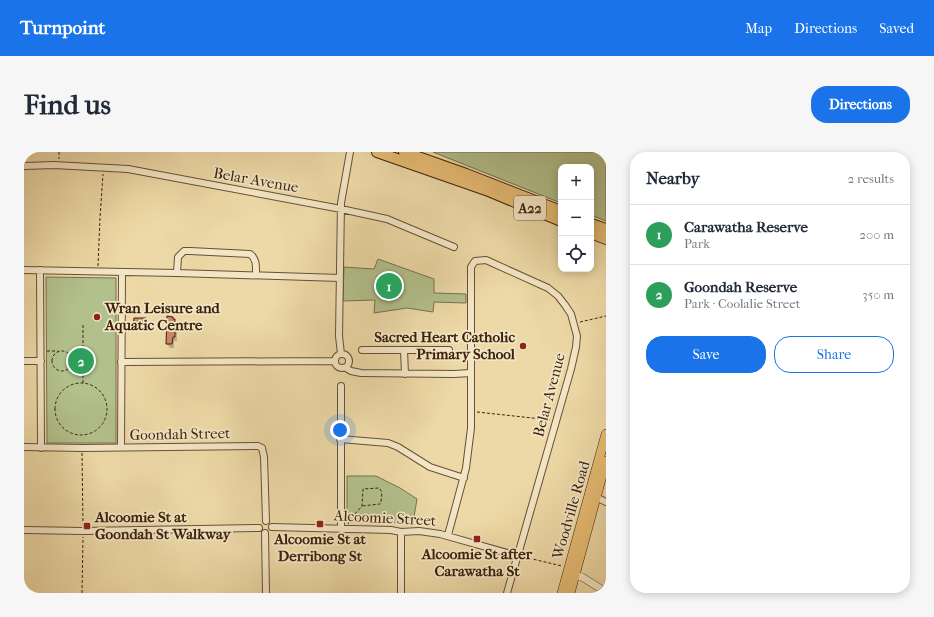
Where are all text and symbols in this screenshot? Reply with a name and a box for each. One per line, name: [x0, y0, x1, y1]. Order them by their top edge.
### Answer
text: Turnpoint: [20, 17, 105, 39]
text: Map: [745, 20, 772, 37]
text: Directions: [794, 20, 857, 37]
text: Saved: [879, 20, 914, 37]
button: Directions: [811, 86, 910, 123]
text: Find us: [24, 88, 111, 121]
street label: Belar Avenue: [212, 164, 301, 196]
map controls: [558, 164, 594, 272]
button: +: [558, 164, 594, 200]
text: Nearby: [646, 168, 700, 188]
text: 2 results: [848, 171, 894, 186]
road number: A22: [514, 196, 546, 220]
button: −: [558, 200, 594, 236]
text: Carawatha Reserve: [684, 218, 808, 236]
text: 1: [657, 227, 661, 242]
text: 200 m: [859, 227, 894, 242]
button: locate: [558, 236, 594, 272]
text: Park: [684, 236, 710, 251]
pin: 1: [376, 271, 402, 301]
text: Goondah Reserve: [684, 278, 797, 296]
text: 2: [656, 287, 662, 302]
text: 350 m: [862, 287, 894, 302]
text: Park · Coolalie Street: [684, 296, 800, 311]
place label: Wran Leisure and Aquatic Centre: [104, 299, 221, 334]
marker: Wran Leisure and Aquatic Centre: [92, 312, 102, 322]
place label: Sacred Heart Catholic Primary School: [374, 328, 516, 363]
button: Save: [646, 336, 766, 373]
button: Share: [774, 336, 894, 373]
marker: Sacred Heart Catholic Primary School: [518, 341, 528, 351]
pin: 2: [68, 346, 94, 376]
street label: Belar Avenue: [529, 350, 569, 439]
your location: [330, 420, 350, 440]
street label: Goondah Street: [129, 424, 231, 444]
street label: Woodville Road: [548, 458, 594, 562]
street label: Alcoomie Street: [332, 506, 437, 530]
place label: Alcoomie St at Goondah St Walkway: [94, 508, 232, 543]
marker: Alcoomie St at Derribong St: [315, 519, 325, 529]
marker: Alcoomie St at Goondah St Walkway: [82, 521, 92, 531]
place label: Alcoomie St at Derribong St: [273, 530, 366, 565]
marker: Alcoomie St after Carawatha St: [472, 534, 482, 544]
place label: Alcoomie St after Carawatha St: [421, 545, 533, 580]

